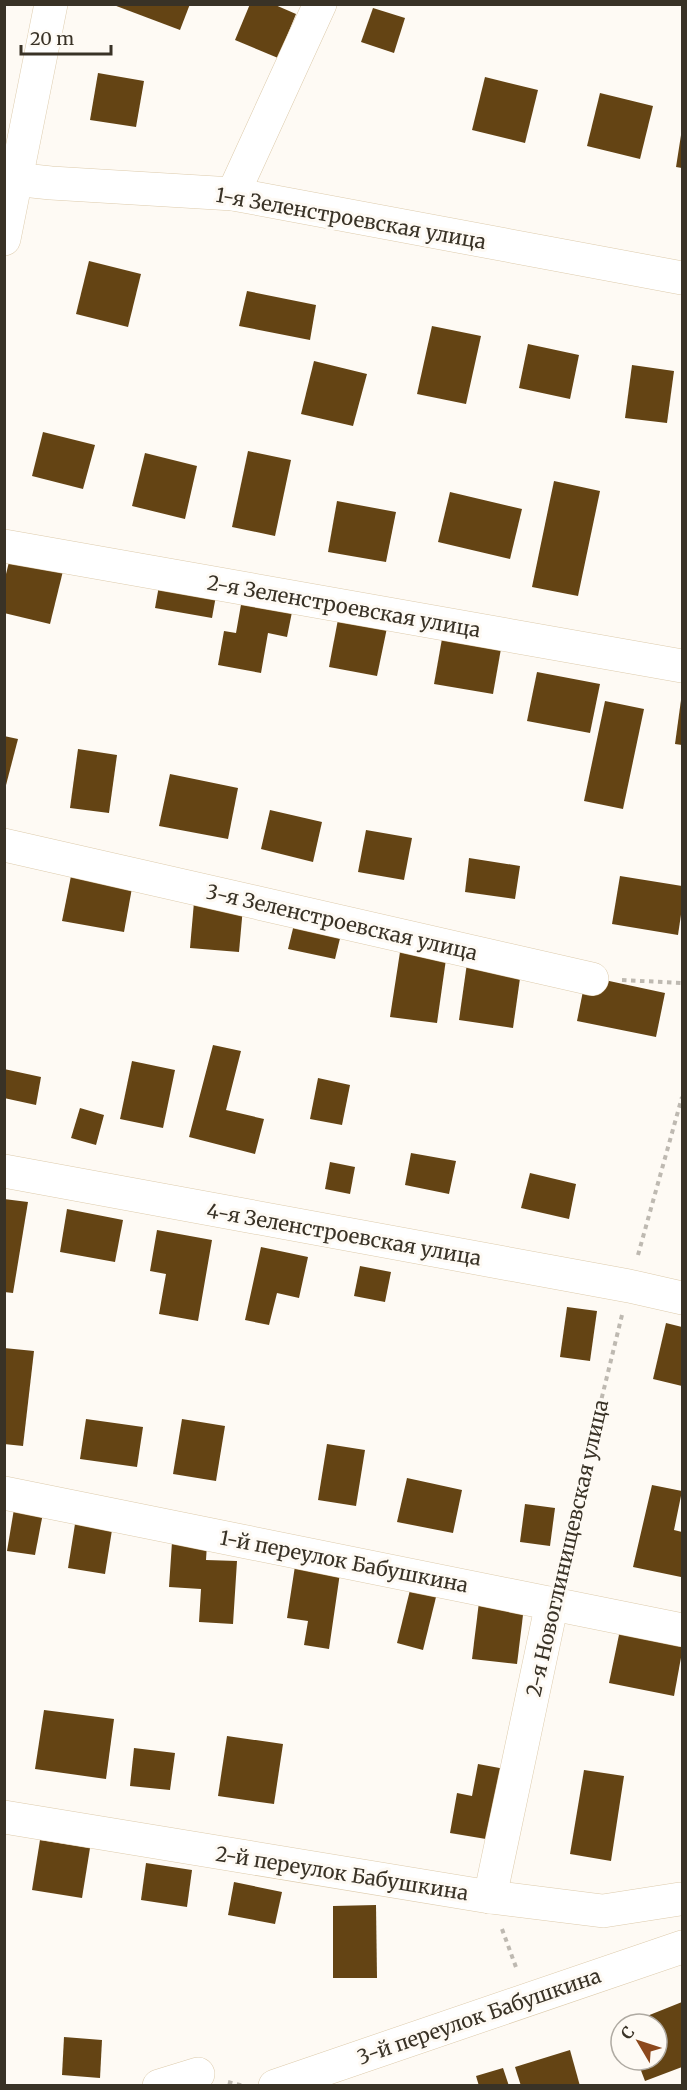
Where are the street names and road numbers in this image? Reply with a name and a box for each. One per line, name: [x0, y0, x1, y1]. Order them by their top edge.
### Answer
street label: 1-я Зеленстроевская улица: [214, 182, 488, 254]
street label: 2-я Зеленстроевская улица: [205, 570, 483, 642]
street label: 3-я Зеленстроевская улица: [204, 879, 480, 965]
street label: 4-я Зеленстроевская улица: [205, 1198, 483, 1271]
street label: 2-я Новоглинищевская улица: [521, 1397, 613, 1699]
street label: 1-й переулок Бабушкина: [218, 1525, 471, 1597]
street label: 2-й переулок Бабушкина: [214, 1841, 470, 1905]
street label: 3-й переулок Бабушкина: [354, 1962, 604, 2069]

